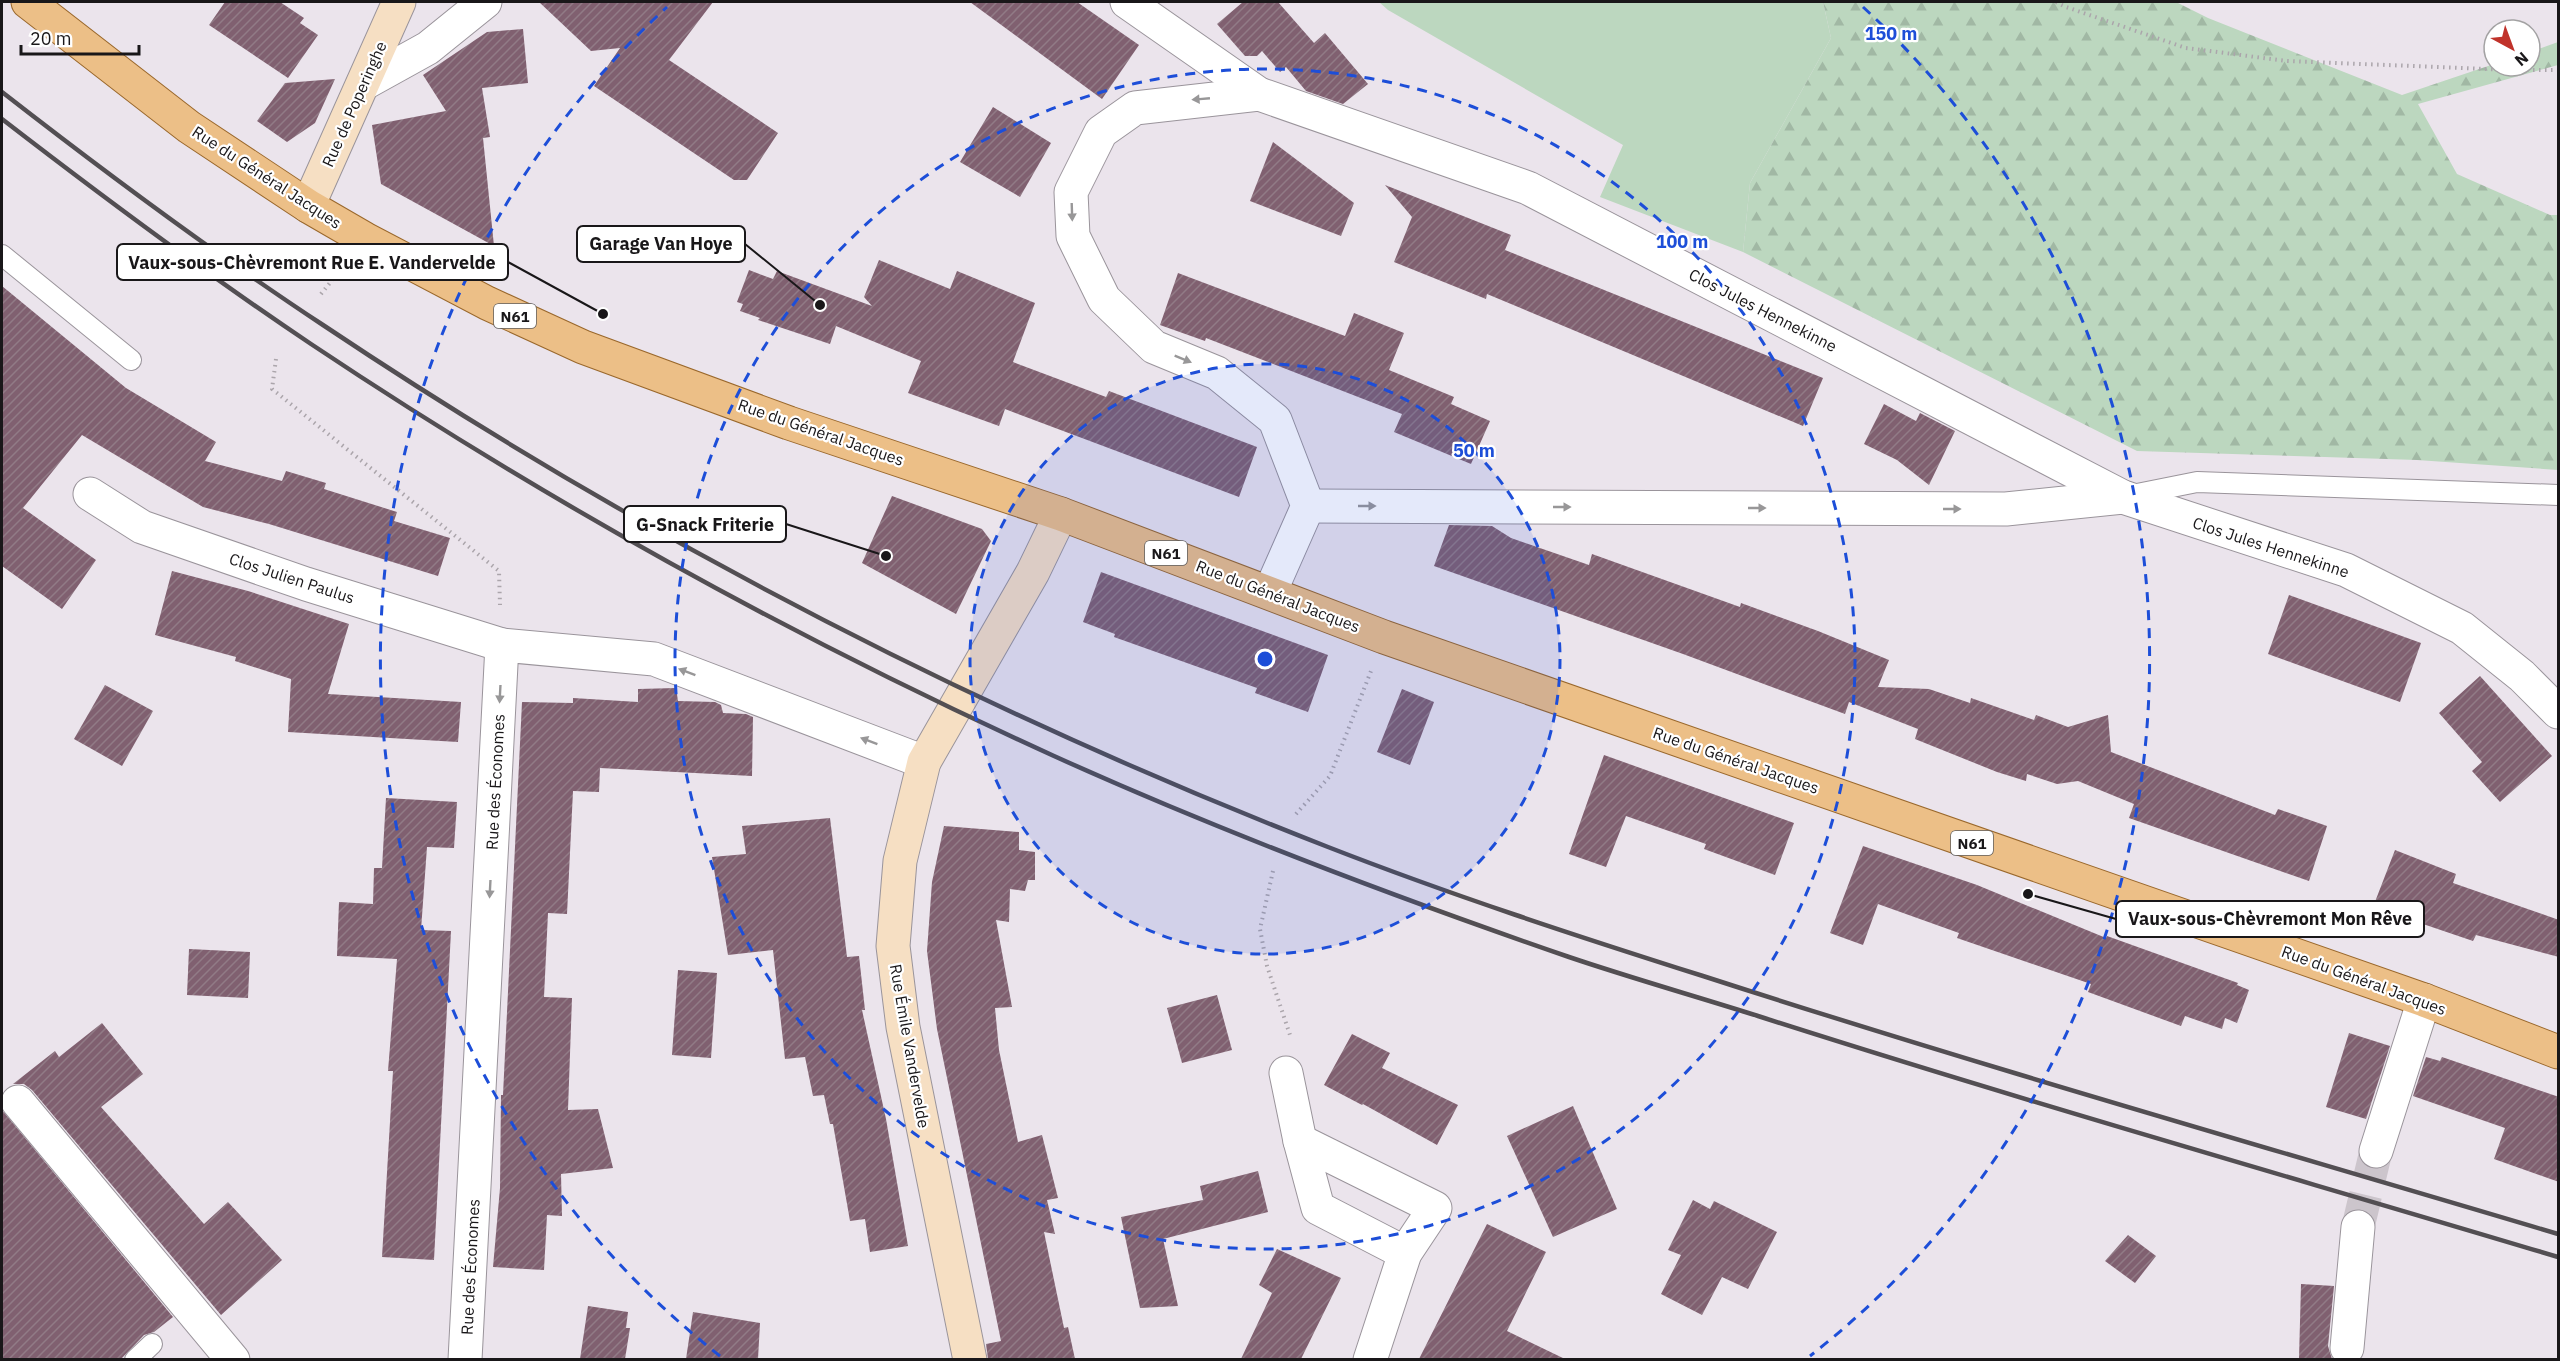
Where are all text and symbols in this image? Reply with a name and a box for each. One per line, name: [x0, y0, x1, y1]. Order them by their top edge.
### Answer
scale bar: [21, 18, 140, 56]
north arrow: [2482, 18, 2542, 78]
text: 150 m: [1865, 22, 1917, 45]
text: 20 m: [30, 27, 72, 50]
street label: Rue de Poperinghe: [317, 38, 391, 170]
text: N: [2511, 48, 2533, 71]
one-way arrow: [1191, 94, 1210, 104]
street label: Rue du Général Jacques: [189, 121, 345, 233]
one-way arrow: [1068, 202, 1077, 221]
callout: Garage Van Hoye: [577, 226, 745, 262]
text: 100 m: [1656, 230, 1708, 253]
text: Garage Van Hoye: [589, 232, 733, 255]
callout: Vaux-sous-Chèvremont Rue E. Vandervelde: [117, 244, 508, 280]
text: Vaux-sous-Chèvremont Rue E. Vandervelde: [128, 251, 496, 274]
street label: Clos Jules Hennekinne: [1686, 264, 1840, 356]
road number: N61: [494, 304, 536, 328]
one-way arrow: [1174, 355, 1192, 364]
street label: Rue du Général Jacques: [736, 394, 906, 470]
text: 50 m: [1453, 439, 1495, 462]
one-way arrow: [1357, 501, 1376, 511]
one-way arrow: [1552, 502, 1571, 512]
one-way arrow: [1747, 503, 1766, 513]
one-way arrow: [1942, 504, 1961, 514]
callout: G-Snack Friterie: [624, 506, 786, 542]
street label: Clos Jules Hennekinne: [2190, 512, 2352, 582]
text: G-Snack Friterie: [636, 513, 774, 536]
road number: N61: [1145, 541, 1187, 565]
street label: Clos Julien Paulus: [227, 548, 357, 608]
street label: Rue du Général Jacques: [1193, 556, 1363, 636]
centre of rings: [1255, 649, 1275, 669]
one-way arrow: [678, 667, 696, 676]
one-way arrow: [495, 684, 504, 703]
street label: Rue des Économes: [480, 713, 509, 851]
street label: Rue du Général Jacques: [1651, 722, 1821, 798]
one-way arrow: [860, 736, 878, 746]
road number: N61: [1951, 831, 1993, 855]
one-way arrow: [485, 879, 494, 898]
callout: Vaux-sous-Chèvremont Mon Rêve: [2116, 901, 2424, 937]
text: Vaux-sous-Chèvremont Mon Rêve: [2128, 907, 2412, 930]
street label: Rue du Général Jacques: [2279, 941, 2449, 1019]
street label: Rue Émile Vandervelde: [886, 962, 935, 1130]
street label: Rue des Économes: [455, 1198, 484, 1336]

